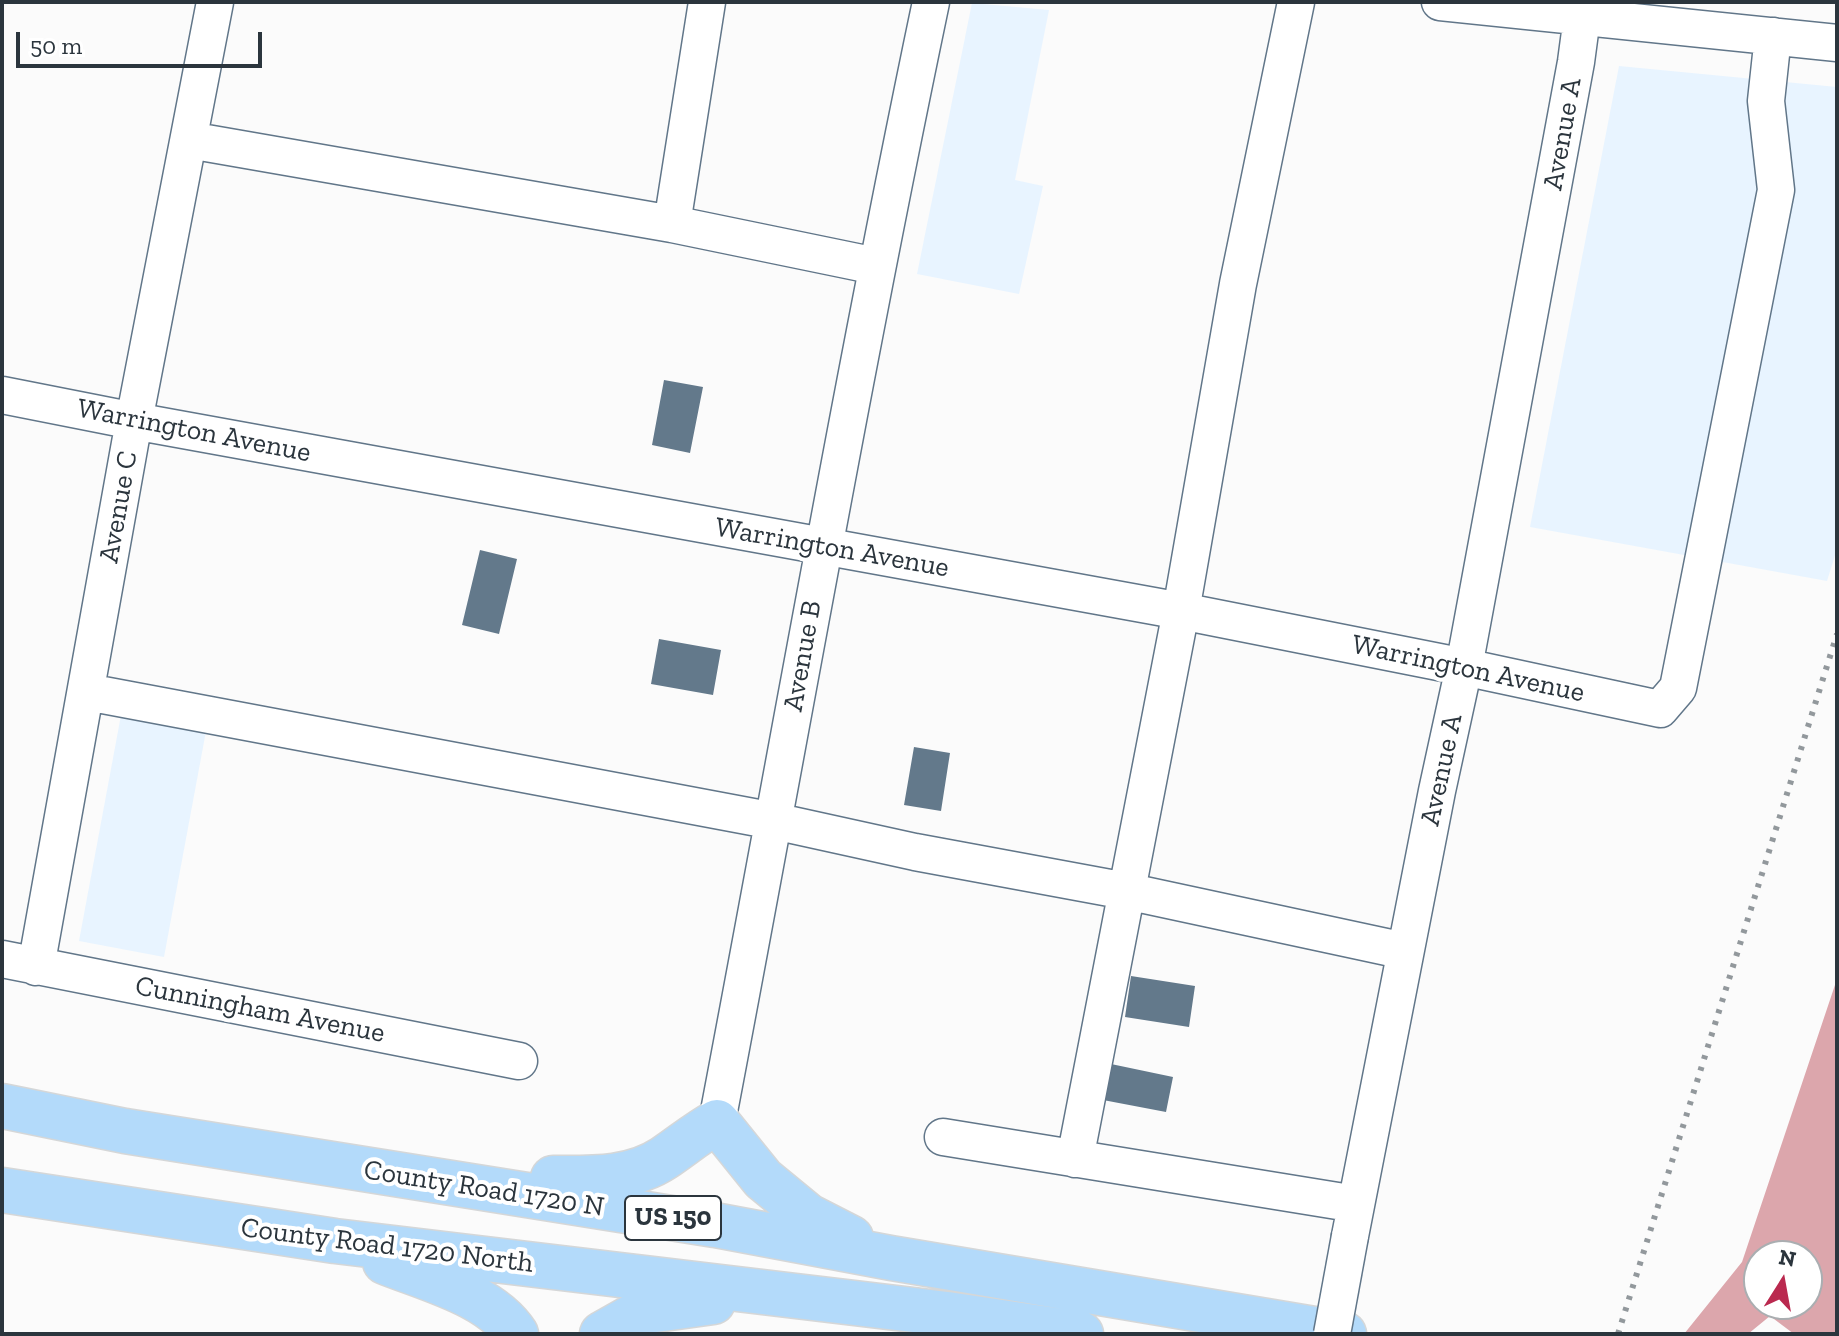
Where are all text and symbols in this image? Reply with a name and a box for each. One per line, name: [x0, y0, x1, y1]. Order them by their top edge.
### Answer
scale bar: [20, 16, 266, 66]
text: 50 m: [30, 31, 82, 60]
street label: Avenue A: [1537, 75, 1589, 193]
street label: Warrington Avenue: [74, 392, 314, 470]
street label: Avenue C: [93, 448, 145, 566]
street label: Warrington Avenue: [712, 511, 952, 585]
street label: Avenue B: [777, 598, 829, 714]
street label: Warrington Avenue: [1349, 628, 1587, 710]
street label: Avenue A: [1414, 711, 1470, 829]
street label: Cunningham Avenue: [132, 969, 388, 1051]
street label: County Road 1720 N: [361, 1153, 607, 1225]
road number: US 150: [625, 1196, 721, 1240]
street label: County Road 1720 North: [239, 1211, 535, 1281]
north arrow: [1743, 1240, 1823, 1320]
text: N: [1776, 1243, 1798, 1273]

